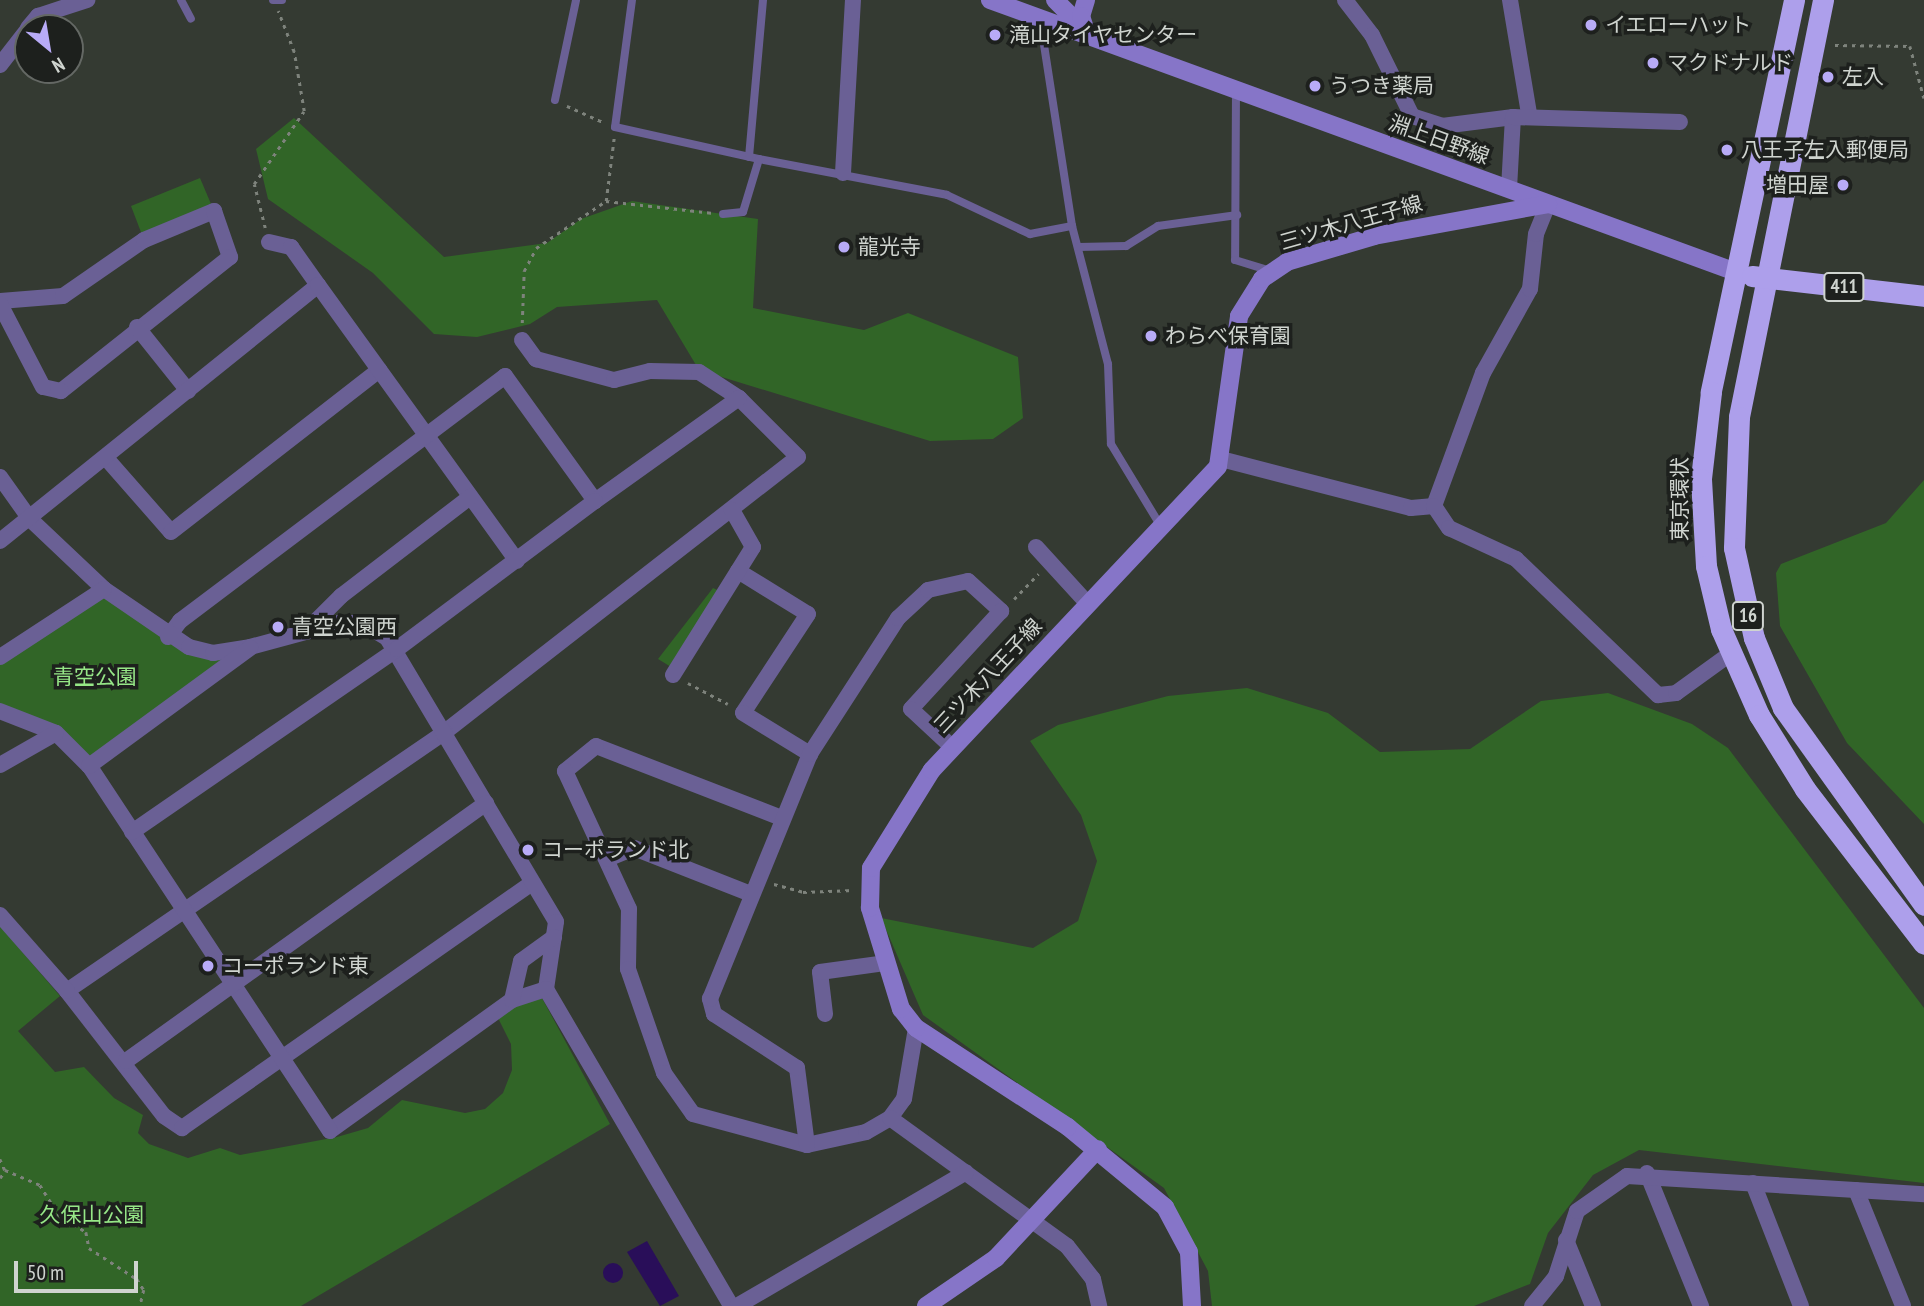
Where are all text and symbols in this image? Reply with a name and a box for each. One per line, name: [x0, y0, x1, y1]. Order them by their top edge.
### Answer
place label: イエローハット: [1605, 12, 1752, 38]
north arrow: [14, 14, 84, 84]
marker: イエローハット: [1583, 17, 1599, 33]
place label: 滝山タイヤセンター: [1009, 22, 1198, 48]
marker: 滝山タイヤセンター: [987, 27, 1003, 43]
place label: マクドナルド: [1667, 50, 1793, 76]
text: N: [48, 52, 69, 78]
marker: マクドナルド: [1645, 55, 1661, 71]
place label: 左入: [1842, 64, 1884, 90]
marker: 左入: [1820, 69, 1836, 85]
place label: うつき薬局: [1329, 73, 1434, 99]
marker: うつき薬局: [1307, 78, 1323, 94]
street label: 淵上日野線: [1385, 110, 1493, 170]
place label: 八王子左入郵便局: [1741, 137, 1909, 163]
marker: 八王子左入郵便局: [1719, 142, 1735, 158]
place label: 増田屋: [1766, 172, 1829, 198]
marker: 増田屋: [1835, 177, 1851, 193]
street label: 三ツ木八王子線: [1277, 191, 1425, 255]
place label: 龍光寺: [858, 234, 921, 260]
marker: 龍光寺: [836, 239, 852, 255]
road number: 411: [1823, 272, 1865, 302]
place label: わらべ保育園: [1165, 323, 1291, 349]
marker: わらべ保育園: [1143, 328, 1159, 344]
street label: 東京環状: [1667, 457, 1693, 541]
road number: 16: [1730, 600, 1766, 632]
place label: 青空公園西: [292, 614, 397, 640]
street label: 三ツ木八王子線: [929, 614, 1047, 738]
marker: 青空公園西: [270, 619, 286, 635]
park label: 青空公園: [53, 664, 137, 690]
place label: コーポランド北: [542, 837, 689, 863]
marker: コーポランド北: [520, 842, 536, 858]
place label: コーポランド東: [222, 953, 369, 979]
marker: コーポランド東: [200, 958, 216, 974]
park label: 久保山公園: [40, 1202, 144, 1228]
scale bar: [18, 1246, 142, 1290]
text: 50 m: [27, 1259, 64, 1286]

